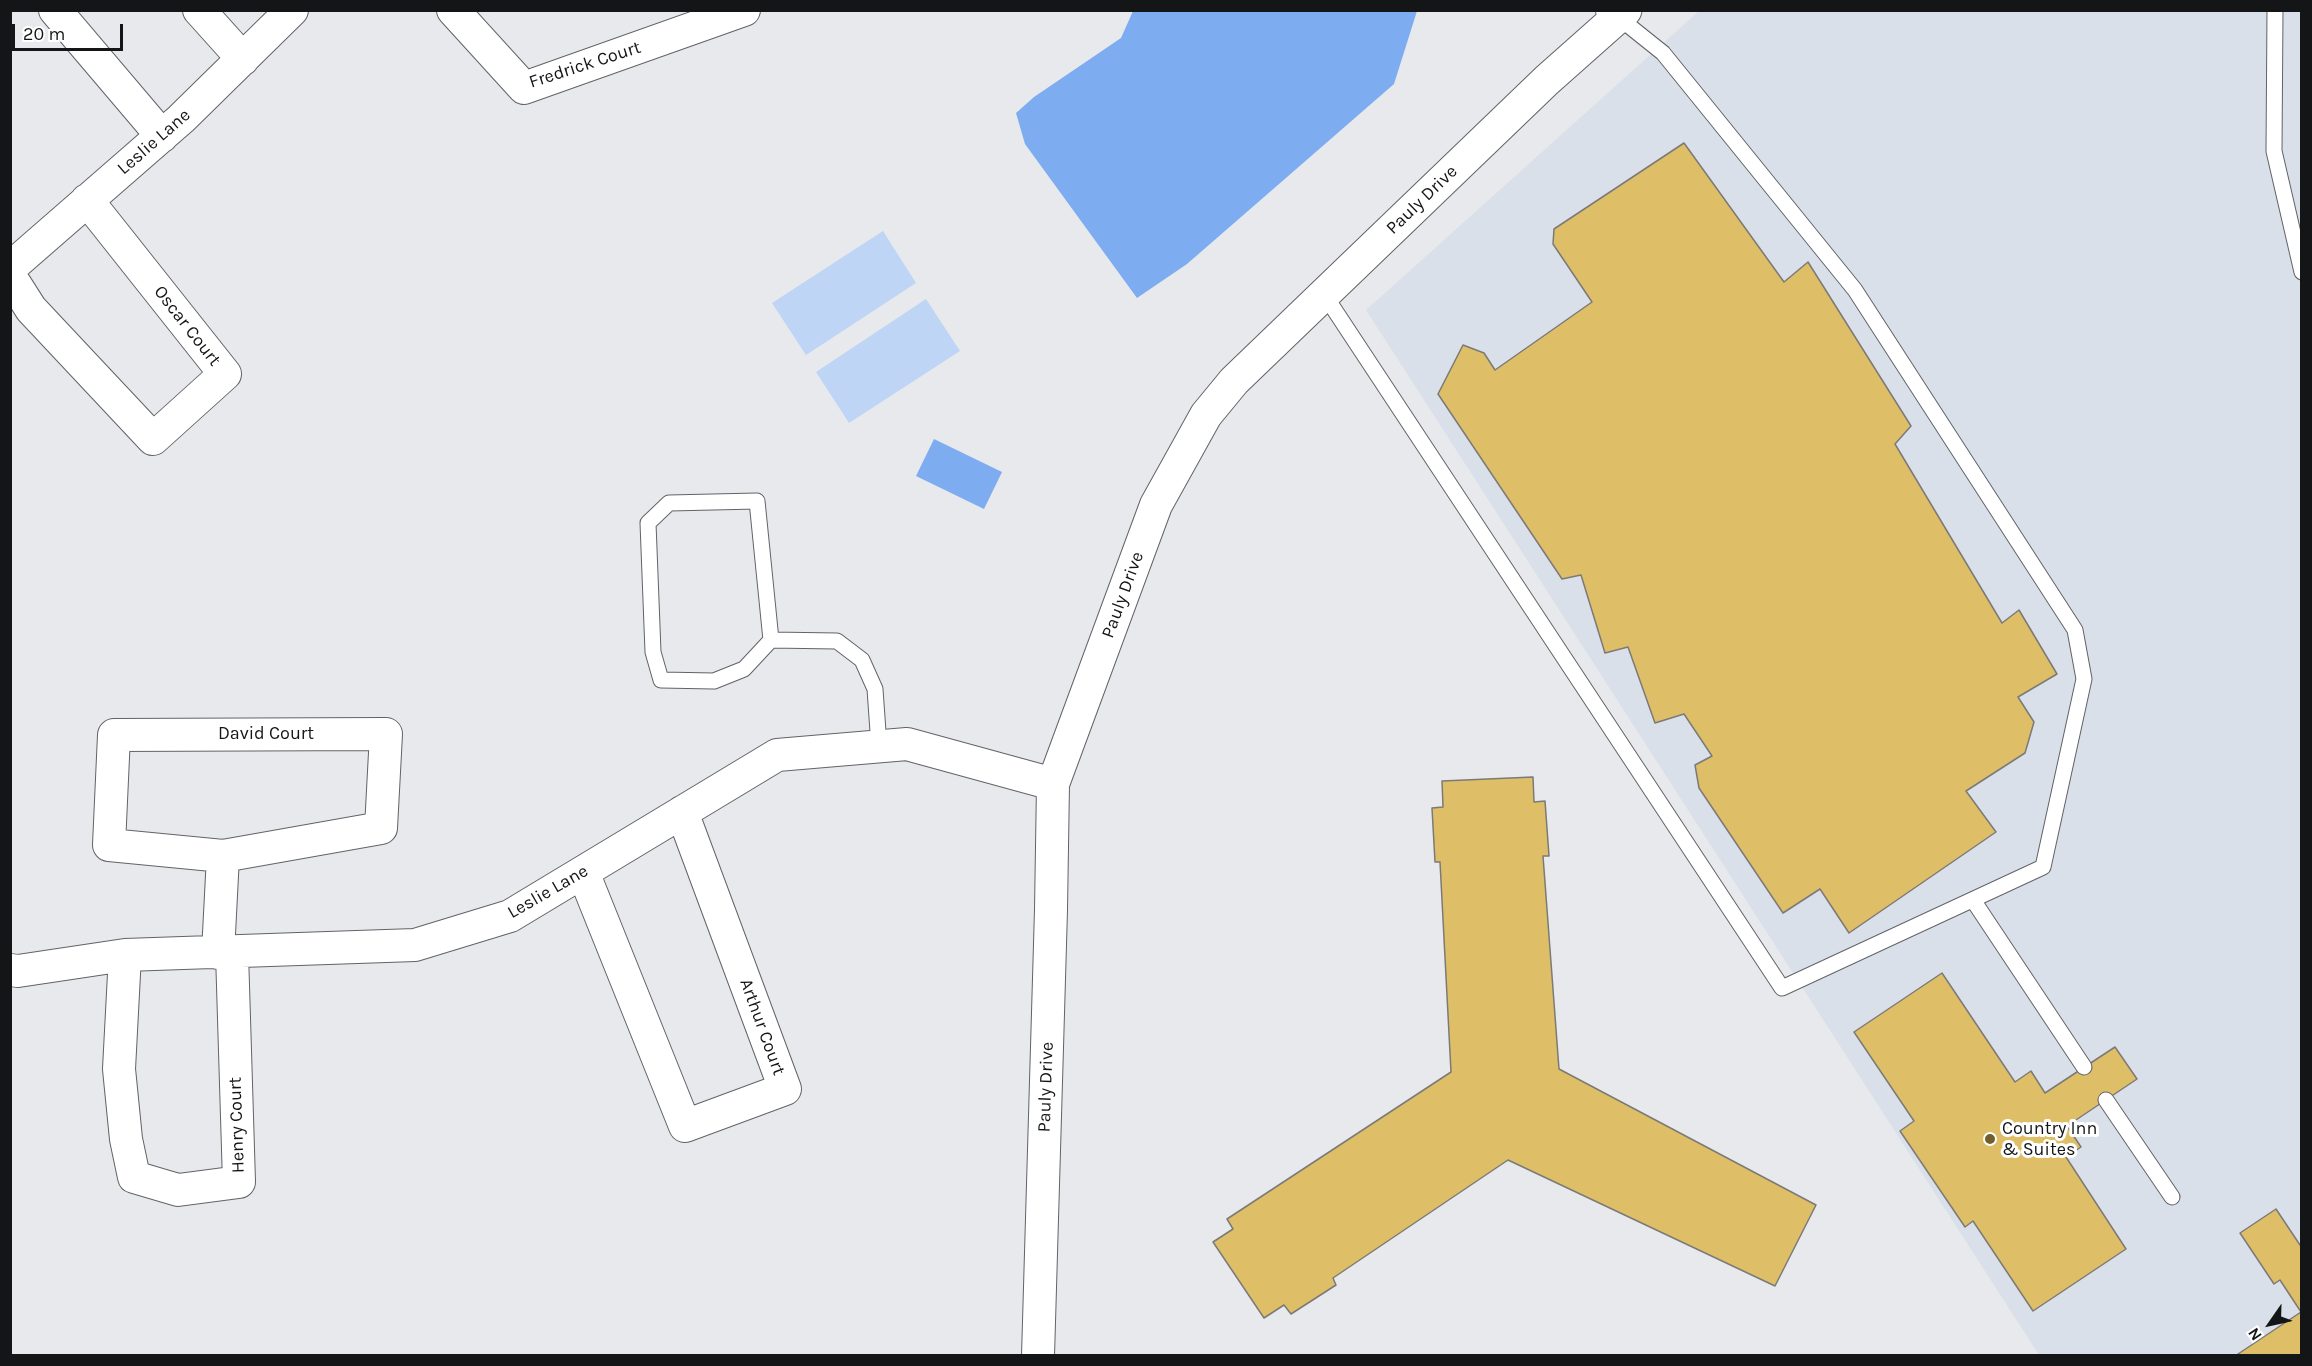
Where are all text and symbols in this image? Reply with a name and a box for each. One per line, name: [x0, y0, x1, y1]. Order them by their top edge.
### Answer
scale bar: [15, 12, 126, 50]
text: 20 m: [23, 23, 65, 45]
street label: Fredrick Court: [526, 37, 644, 93]
street label: Leslie Lane: [113, 105, 195, 179]
street label: Pauly Drive: [1382, 161, 1462, 239]
street label: Oscar Court: [149, 281, 225, 371]
street label: Pauly Drive: [1097, 549, 1149, 641]
street label: David Court: [218, 723, 314, 745]
street label: Leslie Lane: [504, 860, 592, 924]
street label: Arthur Court: [735, 976, 789, 1078]
street label: Pauly Drive: [1034, 1041, 1058, 1133]
street label: Henry Court: [225, 1076, 249, 1174]
place label: Country Inn & Suites: [2002, 1118, 2097, 1160]
marker: Country Inn & Suites: [1983, 1132, 1997, 1146]
north arrow: [2240, 1294, 2300, 1354]
text: N: [2244, 1324, 2266, 1344]

